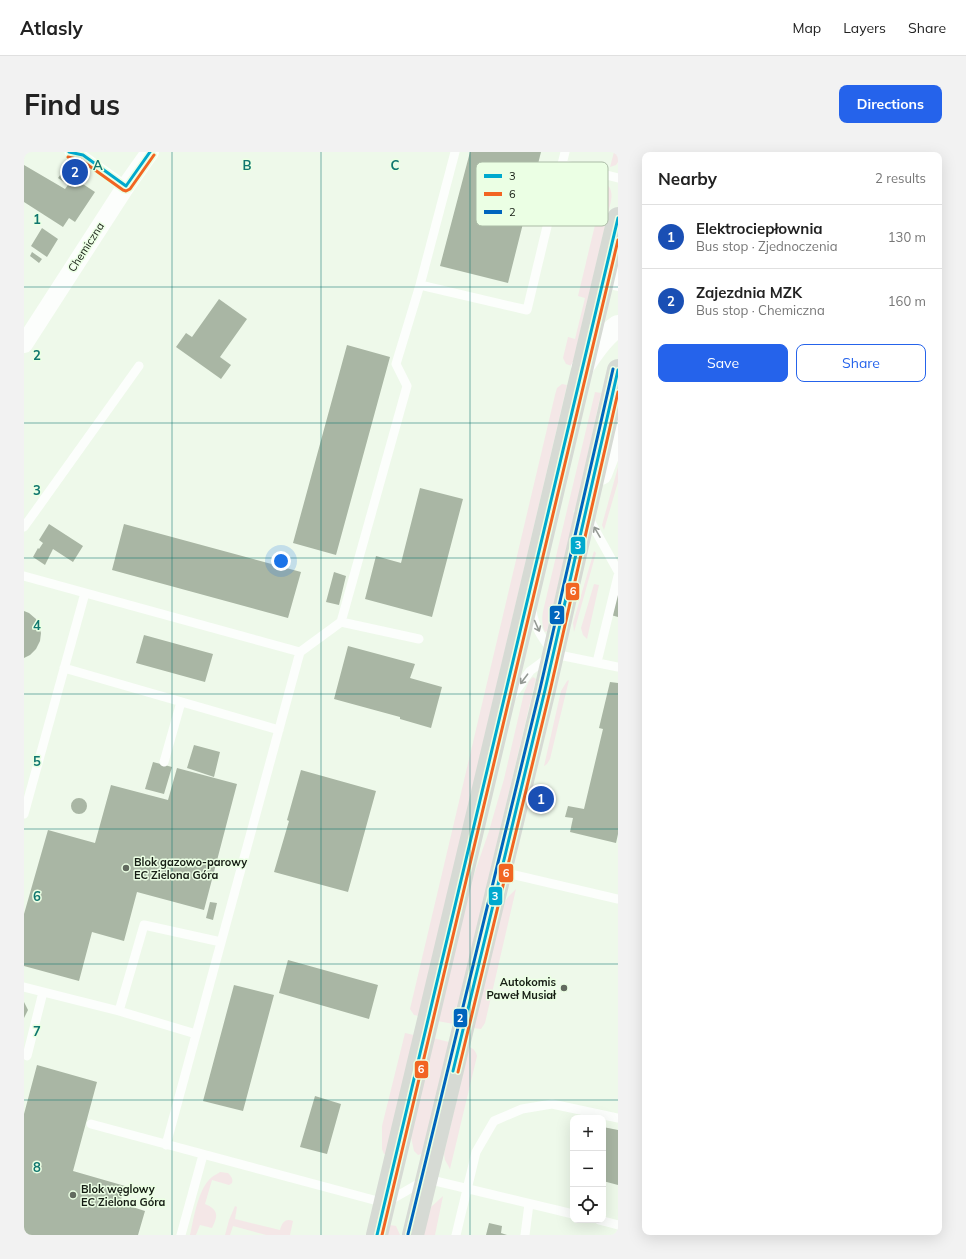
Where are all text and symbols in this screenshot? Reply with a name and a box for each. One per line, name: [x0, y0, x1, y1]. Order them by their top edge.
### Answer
text: Atlasly: [20, 16, 83, 40]
text: Map: [792, 19, 821, 37]
text: Layers: [843, 19, 886, 37]
text: Share: [908, 19, 946, 37]
button: Directions: [839, 85, 942, 123]
text: Find us: [24, 87, 120, 122]
pin: 2: [62, 157, 88, 187]
text: A: [93, 157, 103, 173]
text: B: [243, 157, 252, 173]
text: C: [391, 157, 400, 173]
legend: [476, 162, 608, 226]
text: Nearby: [658, 168, 717, 189]
text: 3: [509, 169, 516, 183]
text: 2 results: [875, 170, 926, 186]
text: 6: [509, 187, 516, 201]
text: 2: [509, 205, 516, 219]
text: 1: [33, 211, 41, 227]
text: Elektrociepłownia: [696, 219, 823, 238]
street label: Chemiczna: [65, 220, 107, 274]
text: 1: [667, 229, 675, 245]
text: 130 m: [888, 229, 926, 245]
text: Bus stop · Zjednoczenia: [696, 238, 837, 254]
text: Zajezdnia MZK: [696, 283, 802, 302]
text: 2: [667, 293, 675, 309]
text: 160 m: [888, 293, 926, 309]
text: Bus stop · Chemiczna: [696, 302, 825, 318]
button: Save: [658, 344, 788, 382]
button: Share: [796, 344, 926, 382]
text: 2: [33, 347, 41, 363]
text: 3: [33, 482, 41, 498]
one-way arrow: [592, 527, 600, 539]
line badge: 3: [570, 536, 586, 555]
text: 3: [575, 538, 582, 552]
your location: [271, 551, 291, 571]
line badge: 6: [565, 582, 580, 601]
text: 6: [570, 584, 577, 598]
line badge: 2: [549, 605, 565, 625]
text: 2: [554, 608, 561, 622]
text: 4: [33, 617, 41, 633]
one-way arrow: [533, 620, 541, 632]
one-way arrow: [520, 673, 528, 684]
text: 5: [33, 753, 41, 769]
pin: 1: [528, 784, 554, 814]
place label: Blok gazowo-parowy EC Zielona Góra: [134, 855, 247, 882]
marker: Blok gazowo-parowy EC Zielona Góra: [121, 863, 131, 873]
line badge: 6: [498, 863, 514, 883]
text: 6: [503, 866, 510, 880]
line badge: 3: [488, 886, 503, 906]
text: 6: [33, 888, 41, 904]
text: 3: [492, 889, 499, 903]
place label: Autokomis Paweł Musiał: [486, 975, 557, 1002]
marker: Autokomis Paweł Musiał: [559, 983, 569, 993]
line badge: 2: [453, 1008, 468, 1028]
text: 2: [457, 1011, 464, 1025]
text: 7: [33, 1023, 41, 1039]
line badge: 6: [414, 1060, 429, 1079]
text: 6: [418, 1062, 425, 1076]
map controls: [570, 1115, 606, 1223]
button: +: [570, 1115, 606, 1151]
button: −: [570, 1151, 606, 1187]
text: 8: [33, 1159, 41, 1175]
place label: Blok węglowy EC Zielona Góra: [81, 1182, 165, 1209]
button: locate: [570, 1187, 606, 1223]
marker: Blok węglowy EC Zielona Góra: [68, 1190, 78, 1200]

